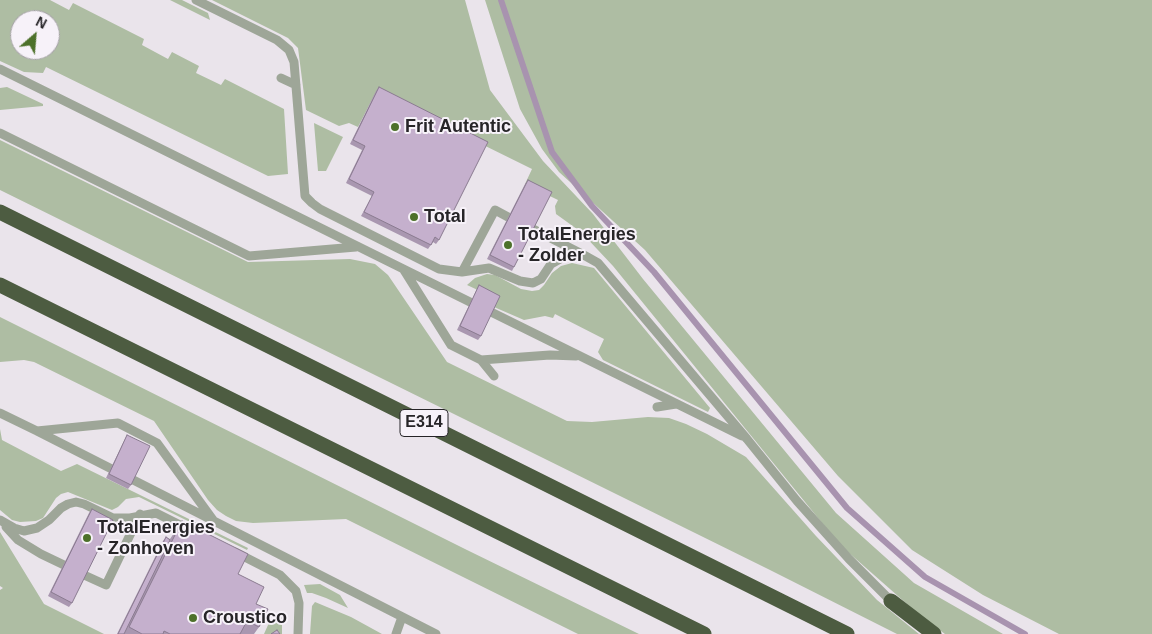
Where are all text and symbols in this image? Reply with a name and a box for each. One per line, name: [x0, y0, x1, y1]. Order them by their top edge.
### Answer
north arrow: [10, 10, 60, 60]
text: N: [33, 13, 49, 32]
place label: Frit Autentic: [405, 116, 511, 138]
marker: Frit Autentic: [389, 121, 401, 133]
place label: Total: [424, 206, 466, 228]
marker: Total: [408, 211, 420, 223]
place label: TotalEnergies - Zolder: [518, 224, 636, 266]
marker: TotalEnergies - Zolder: [502, 239, 514, 251]
road number: E314: [400, 409, 448, 436]
place label: TotalEnergies - Zonhoven: [97, 517, 215, 560]
marker: TotalEnergies - Zonhoven: [81, 532, 93, 544]
place label: Croustico: [203, 607, 287, 629]
marker: Croustico: [187, 612, 199, 624]

